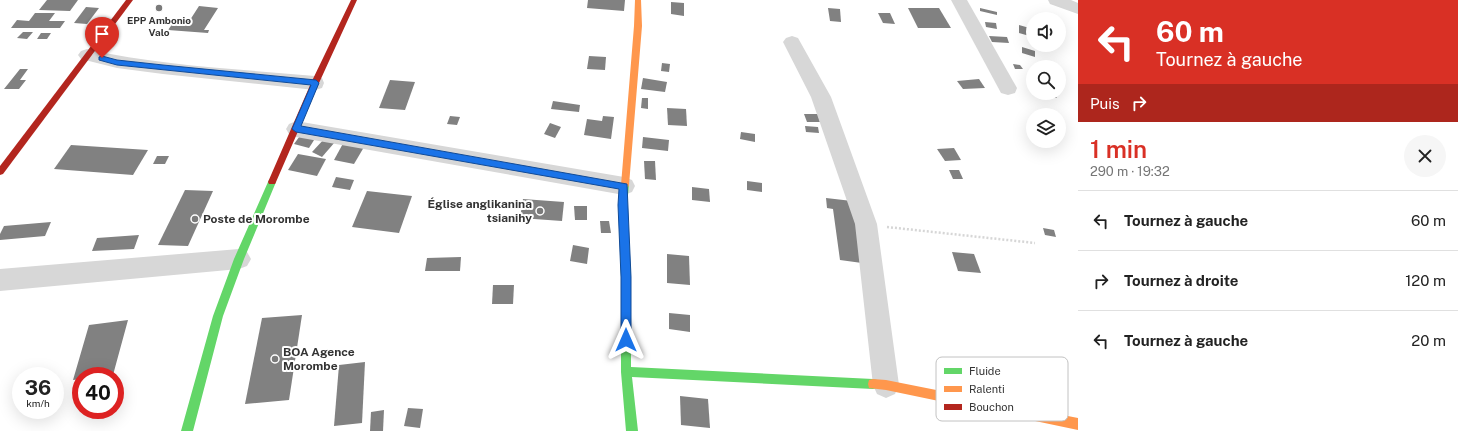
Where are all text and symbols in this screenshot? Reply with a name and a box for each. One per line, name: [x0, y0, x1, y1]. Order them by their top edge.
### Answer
marker: EPP Ambonio Valo: [154, 3, 164, 13]
map controls: [1026, 12, 1066, 148]
button: sound: [1026, 12, 1066, 52]
place label: EPP Ambonio Valo: [127, 14, 191, 38]
text: 60 m: [1156, 15, 1224, 48]
icon: left: [1090, 16, 1142, 68]
pin: [85, 17, 119, 58]
icon: arrive: [91, 23, 113, 45]
text: Tournez à gauche: [1156, 49, 1303, 70]
button: search: [1026, 60, 1066, 100]
icon: right: [1128, 92, 1150, 114]
text: Puis: [1090, 95, 1120, 112]
button: layers: [1026, 108, 1066, 148]
text: 1 min: [1090, 135, 1147, 163]
button: close: [1404, 135, 1446, 177]
text: 290 m · 19:32: [1090, 164, 1170, 179]
place label: Église anglikanina tsianihy: [428, 197, 532, 225]
marker: Église anglikanina tsianihy: [535, 206, 545, 216]
icon: left: [1090, 210, 1112, 232]
place label: Poste de Morombe: [203, 212, 310, 226]
text: Tournez à gauche: [1124, 212, 1248, 229]
text: 60 m: [1411, 212, 1446, 229]
marker: Poste de Morombe: [190, 214, 200, 224]
icon: right: [1090, 270, 1112, 292]
text: Tournez à droite: [1124, 272, 1238, 289]
text: 120 m: [1405, 272, 1446, 289]
position arrow: [605, 319, 647, 361]
icon: left: [1090, 330, 1112, 352]
text: Tournez à gauche: [1124, 332, 1248, 349]
text: 20 m: [1411, 332, 1446, 349]
place label: BOA Agence Morombe: [283, 345, 355, 373]
marker: BOA Agence Morombe: [270, 354, 280, 364]
legend: [936, 357, 1068, 421]
text: Fluide: [969, 365, 1001, 377]
speed limit sign: 40: [72, 367, 124, 419]
text: 36: [25, 376, 51, 400]
text: Ralenti: [969, 383, 1005, 395]
text: km/h: [26, 397, 50, 409]
text: Bouchon: [969, 401, 1014, 413]

